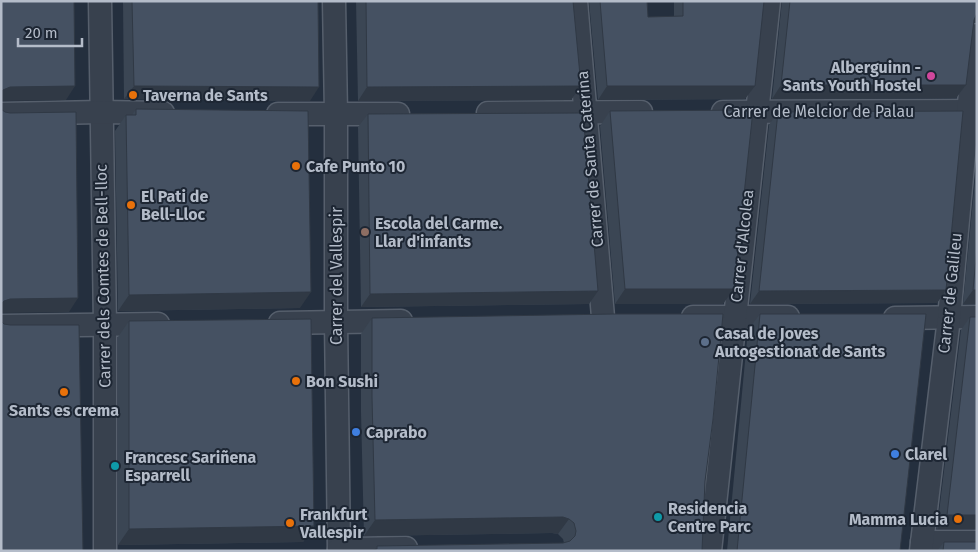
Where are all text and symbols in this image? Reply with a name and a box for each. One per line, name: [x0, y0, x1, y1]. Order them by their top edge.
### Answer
scale bar: [18, 15, 81, 47]
text: 20 m: [25, 24, 58, 42]
place label: Alberguinn - Sants Youth Hostel: [783, 58, 921, 95]
street label: Carrer de Santa Caterina: [573, 70, 607, 248]
marker: Alberguinn - Sants Youth Hostel: [925, 70, 937, 82]
place label: Taverna de Sants: [143, 86, 268, 105]
marker: Taverna de Sants: [127, 89, 139, 101]
street label: Carrer de Melcior de Palau: [724, 102, 914, 121]
place label: Cafe Punto 10: [306, 157, 405, 176]
marker: Cafe Punto 10: [290, 160, 302, 172]
street label: Carrer dels Comtes de Bell-lloc: [92, 164, 114, 388]
place label: El Pati de Bell-Lloc: [141, 187, 208, 224]
street label: Carrer d'Alcolea: [727, 189, 757, 303]
marker: El Pati de Bell-Lloc: [125, 199, 137, 211]
street label: Carrer del Vallespir: [327, 206, 346, 345]
place label: Escola del Carme. Llar d'infants: [375, 214, 502, 251]
marker: Escola del Carme. Llar d'infants: [359, 226, 371, 238]
street label: Carrer de Galileu: [934, 232, 966, 354]
place label: Casal de Joves Autogestionat de Sants: [714, 324, 885, 361]
marker: Casal de Joves Autogestionat de Sants: [699, 336, 711, 348]
place label: Bon Sushi: [306, 372, 378, 391]
marker: Bon Sushi: [290, 375, 302, 387]
marker: Sants es crema: [58, 386, 70, 398]
place label: Sants es crema: [9, 401, 119, 420]
place label: Caprabo: [366, 423, 427, 442]
marker: Caprabo: [350, 426, 362, 438]
place label: Clarel: [905, 445, 947, 464]
place label: Francesc Sariñena Esparrell: [125, 448, 257, 485]
marker: Clarel: [889, 448, 901, 460]
marker: Francesc Sariñena Esparrell: [109, 460, 121, 472]
place label: Residencia Centre Parc: [668, 499, 751, 536]
place label: Frankfurt Vallespir: [299, 505, 368, 542]
place label: Mamma Lucia: [849, 510, 948, 529]
marker: Residencia Centre Parc: [652, 511, 664, 523]
marker: Mamma Lucia: [952, 513, 964, 525]
marker: Frankfurt Vallespir: [284, 517, 296, 529]

